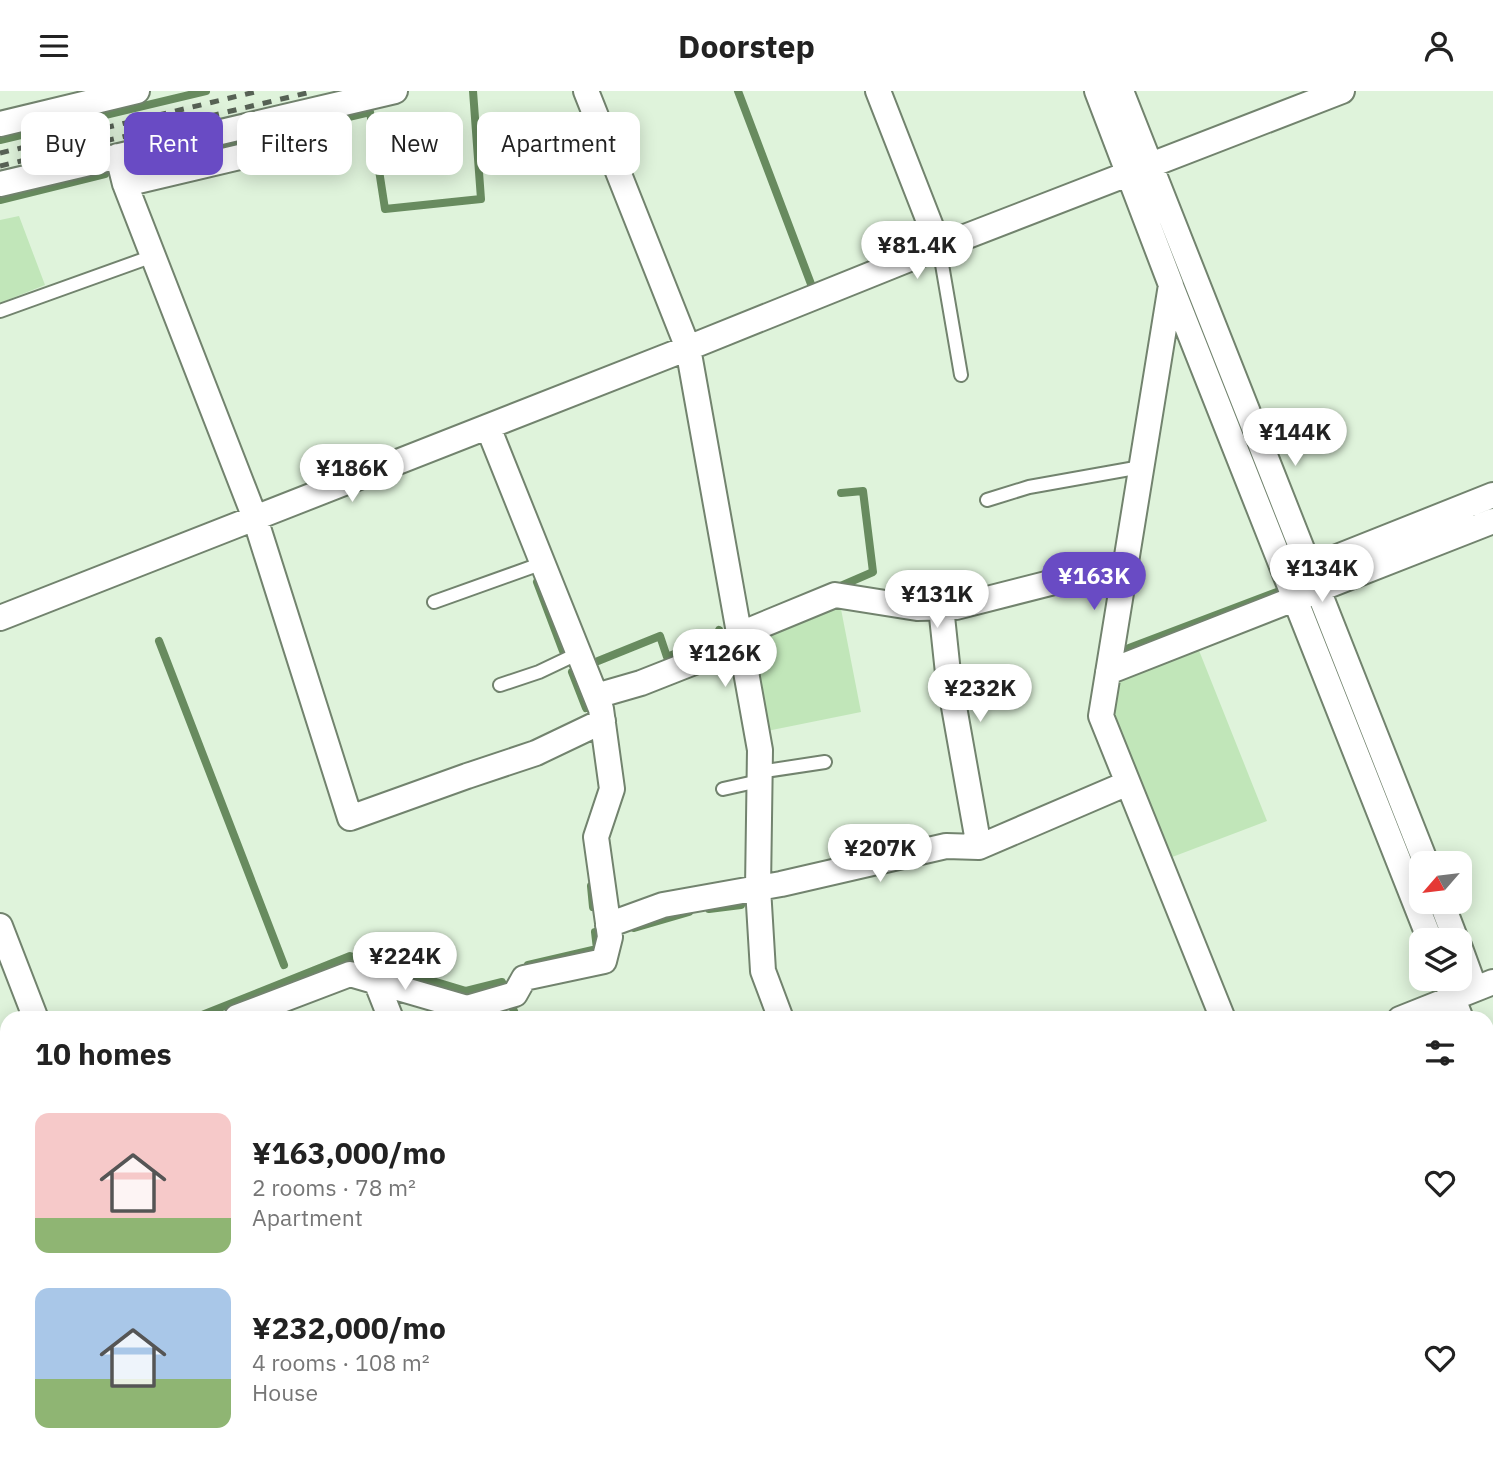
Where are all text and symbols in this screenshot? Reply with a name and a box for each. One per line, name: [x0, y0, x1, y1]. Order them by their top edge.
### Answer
text: Doorstep: [678, 25, 815, 67]
icon: menu: [35, 27, 73, 65]
icon: person: [1420, 27, 1458, 65]
chip: Buy: [21, 112, 110, 175]
chip: Rent: [124, 112, 223, 175]
chip: Filters: [237, 112, 352, 175]
chip: New: [366, 112, 463, 175]
chip: Apartment: [477, 112, 640, 175]
pin: ¥81.4K: [860, 221, 974, 281]
text: ¥81.4K: [877, 229, 957, 259]
pin: ¥144K: [1246, 409, 1344, 468]
text: ¥144K: [1259, 416, 1331, 446]
pin: ¥186K: [303, 445, 401, 504]
text: ¥186K: [316, 452, 388, 482]
pin: ¥134K: [1273, 545, 1371, 604]
text: ¥134K: [1286, 552, 1358, 582]
pin: ¥163K: [1045, 553, 1143, 612]
text: ¥163K: [1058, 560, 1130, 590]
pin: ¥131K: [888, 571, 986, 630]
text: ¥131K: [901, 578, 973, 608]
pin: ¥126K: [676, 629, 774, 689]
text: ¥126K: [689, 637, 761, 667]
pin: ¥232K: [931, 665, 1029, 724]
text: ¥232K: [944, 672, 1016, 702]
pin: ¥207K: [831, 825, 929, 884]
text: ¥207K: [844, 832, 916, 862]
north arrow: [1409, 851, 1472, 913]
map controls: [1409, 851, 1472, 991]
button: layers: [1409, 928, 1472, 991]
pin: ¥224K: [356, 933, 454, 992]
text: ¥224K: [369, 940, 441, 970]
text: 10 homes: [35, 1034, 172, 1073]
icon: filters: [1421, 1034, 1459, 1072]
text: ¥163,000/mo: [252, 1133, 446, 1172]
icon: home: [91, 1141, 175, 1225]
icon: heart: [1421, 1164, 1459, 1202]
text: 2 rooms · 78 m²: [252, 1172, 416, 1202]
text: Apartment: [252, 1202, 363, 1232]
text: ¥232,000/mo: [252, 1308, 446, 1347]
icon: home: [91, 1316, 175, 1400]
icon: heart: [1421, 1339, 1459, 1377]
text: 4 rooms · 108 m²: [252, 1347, 430, 1377]
text: House: [252, 1377, 318, 1407]

